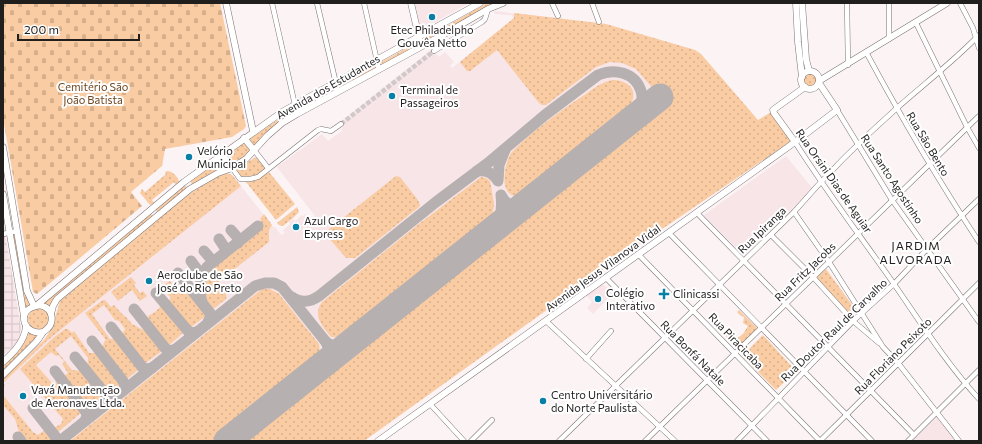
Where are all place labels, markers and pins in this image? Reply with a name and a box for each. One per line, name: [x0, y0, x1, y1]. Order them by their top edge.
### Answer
marker: Etec Philadelpho Gouvêa Netto: [427, 12, 437, 22]
place label: Etec Philadelpho Gouvêa Netto: [390, 23, 474, 49]
place label: Terminal de Passageiros: [400, 83, 459, 109]
marker: Terminal de Passageiros: [387, 91, 397, 101]
place label: Velório Municipal: [197, 144, 246, 170]
marker: Velório Municipal: [184, 152, 194, 162]
place label: Azul Cargo Express: [304, 214, 359, 240]
marker: Azul Cargo Express: [291, 222, 301, 232]
place label: Aeroclube de São José do Rio Preto: [157, 268, 243, 295]
marker: Aeroclube de São José do Rio Preto: [144, 276, 154, 286]
place label: Colégio Interativo: [606, 286, 655, 312]
place label: Clinicassi: [673, 287, 719, 300]
marker: Clinicassi: [658, 288, 670, 300]
marker: Colégio Interativo: [593, 294, 603, 304]
place label: Vavá Manutenção de Aeronaves Ltda.: [31, 383, 125, 409]
place label: Centro Universitário do Norte Paulista: [551, 388, 653, 414]
marker: Vavá Manutenção de Aeronaves Ltda.: [18, 391, 28, 401]
marker: Centro Universitário do Norte Paulista: [538, 396, 548, 406]

